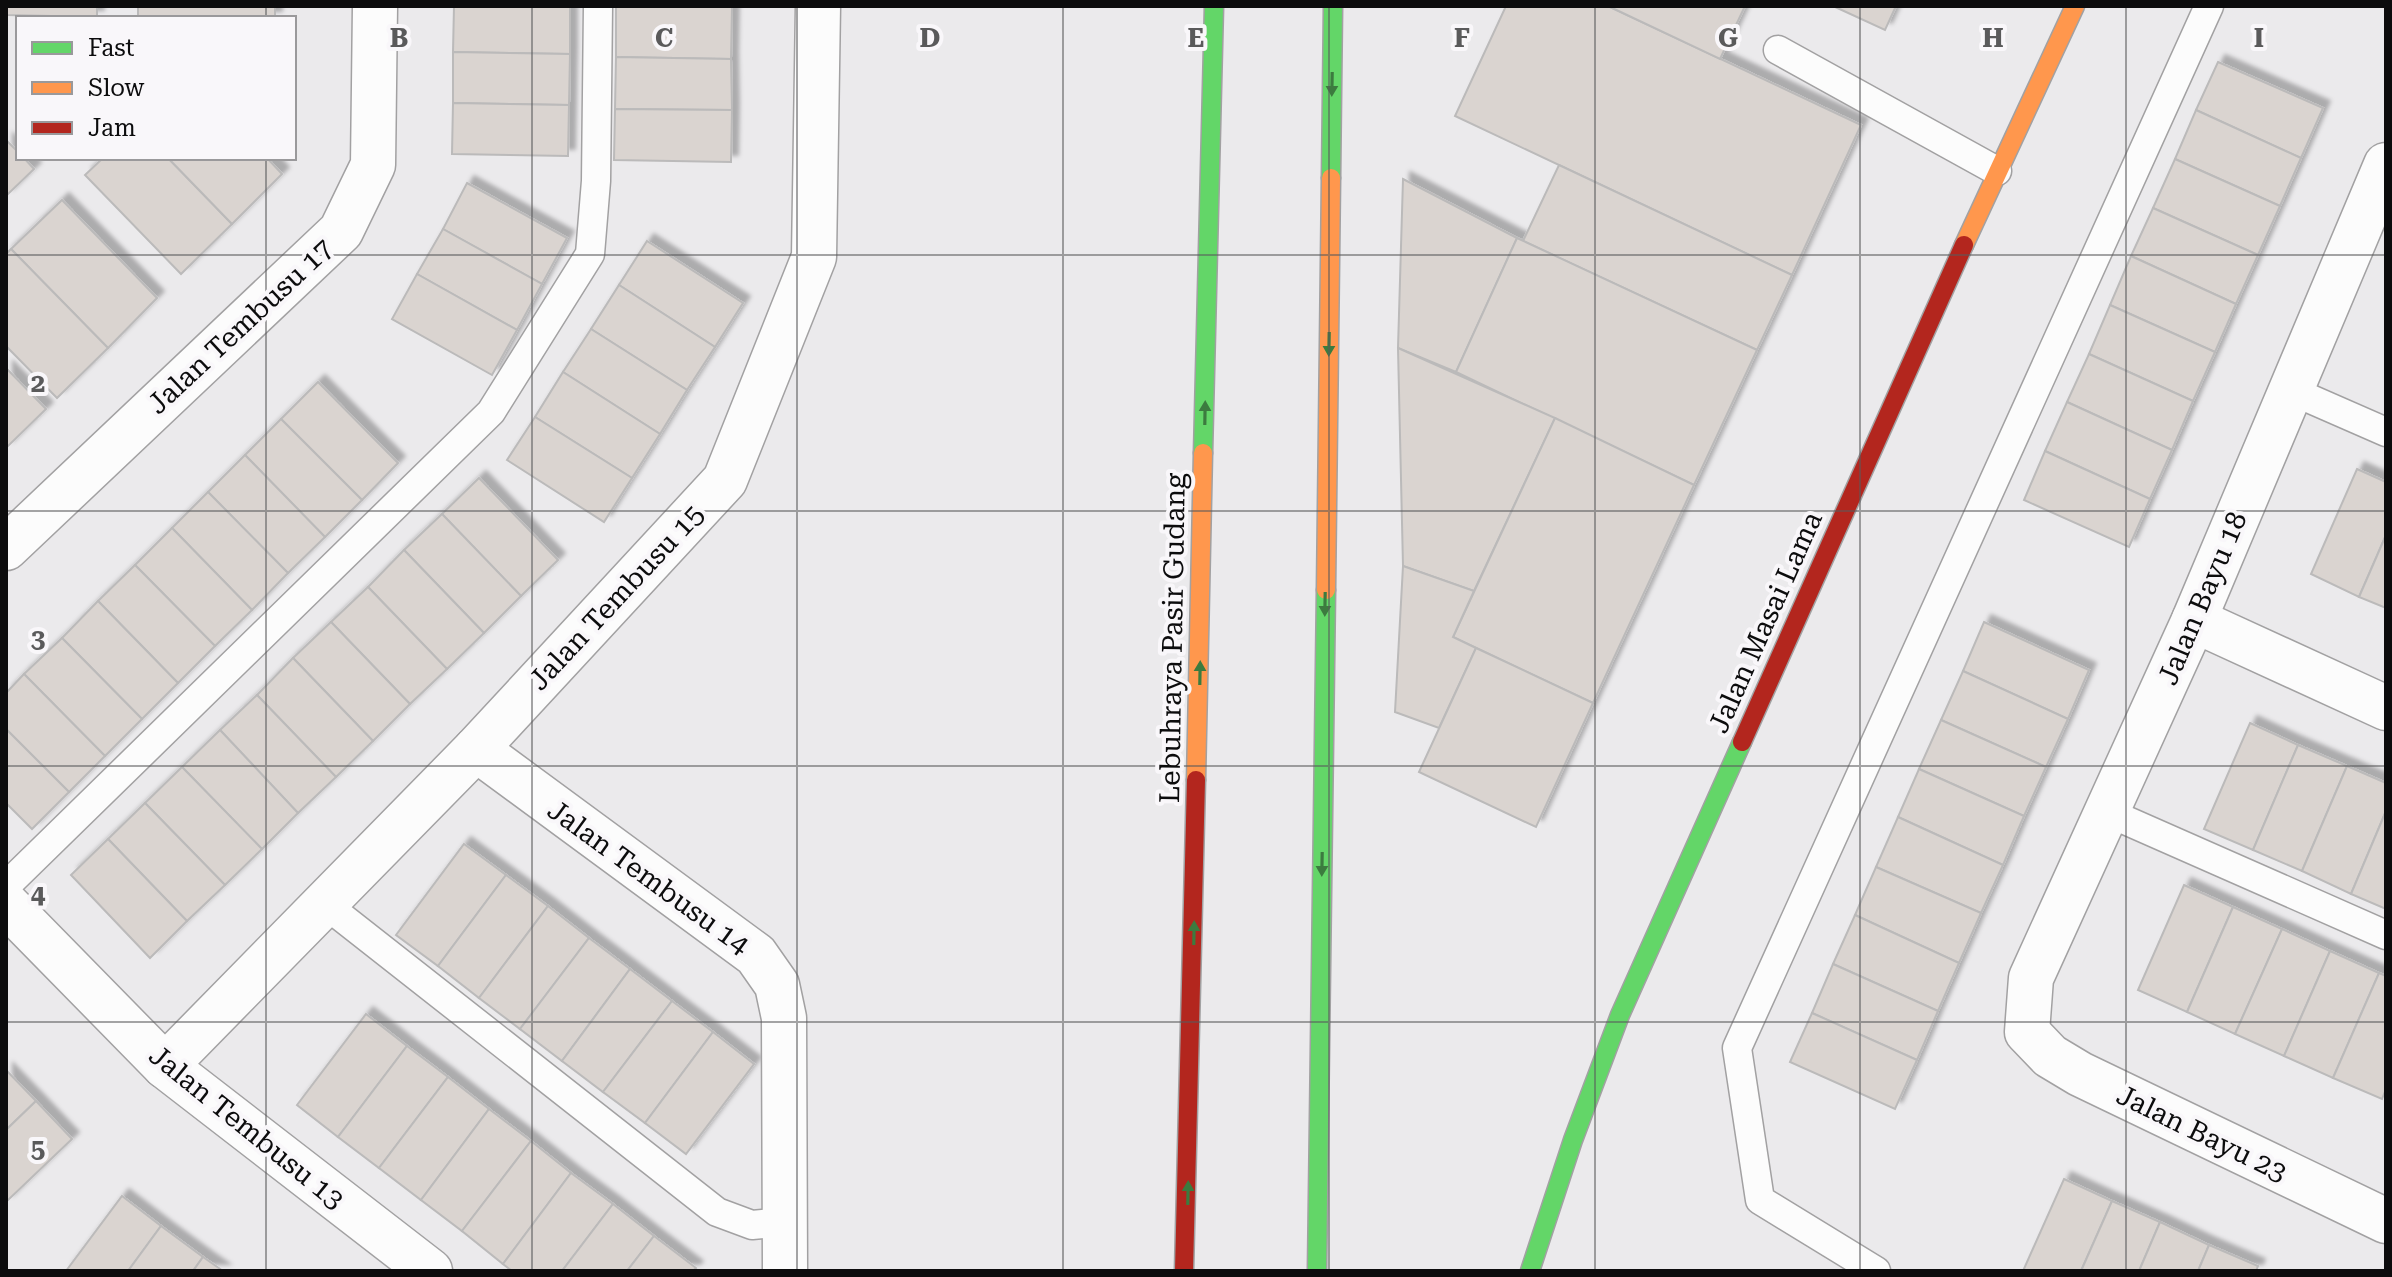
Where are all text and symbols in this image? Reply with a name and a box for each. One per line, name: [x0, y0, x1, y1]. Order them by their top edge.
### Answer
legend: [16, 16, 296, 160]
text: B: [390, 23, 408, 53]
text: C: [655, 23, 673, 53]
text: D: [920, 23, 940, 53]
text: E: [1188, 23, 1204, 53]
text: F: [1454, 23, 1470, 53]
text: G: [1718, 23, 1738, 53]
text: H: [1982, 23, 2004, 53]
text: I: [2254, 23, 2264, 53]
text: Fast: [88, 34, 135, 62]
one-way arrow: [1326, 72, 1338, 97]
text: Slow: [88, 74, 145, 102]
text: Jam: [88, 114, 136, 142]
street label: Jalan Tembusu 17: [141, 232, 340, 421]
one-way arrow: [1322, 332, 1335, 357]
text: 2: [31, 368, 45, 398]
one-way arrow: [1199, 400, 1212, 425]
street label: Lebuhraya Pasir Gudang: [1153, 472, 1192, 803]
street label: Jalan Tembusu 15: [522, 498, 711, 697]
street label: Jalan Masai Lama: [1702, 506, 1829, 738]
street label: Jalan Bayu 18: [2151, 507, 2254, 690]
one-way arrow: [1319, 592, 1331, 617]
text: 3: [31, 624, 45, 654]
one-way arrow: [1193, 660, 1206, 685]
street label: Jalan Tembusu 14: [541, 793, 756, 962]
one-way arrow: [1316, 852, 1328, 877]
text: 4: [31, 879, 46, 909]
one-way arrow: [1188, 920, 1200, 945]
street label: Jalan Tembusu 13: [143, 1039, 351, 1216]
street label: Jalan Bayu 23: [2111, 1078, 2292, 1189]
text: 5: [31, 1134, 45, 1164]
one-way arrow: [1182, 1180, 1194, 1205]

